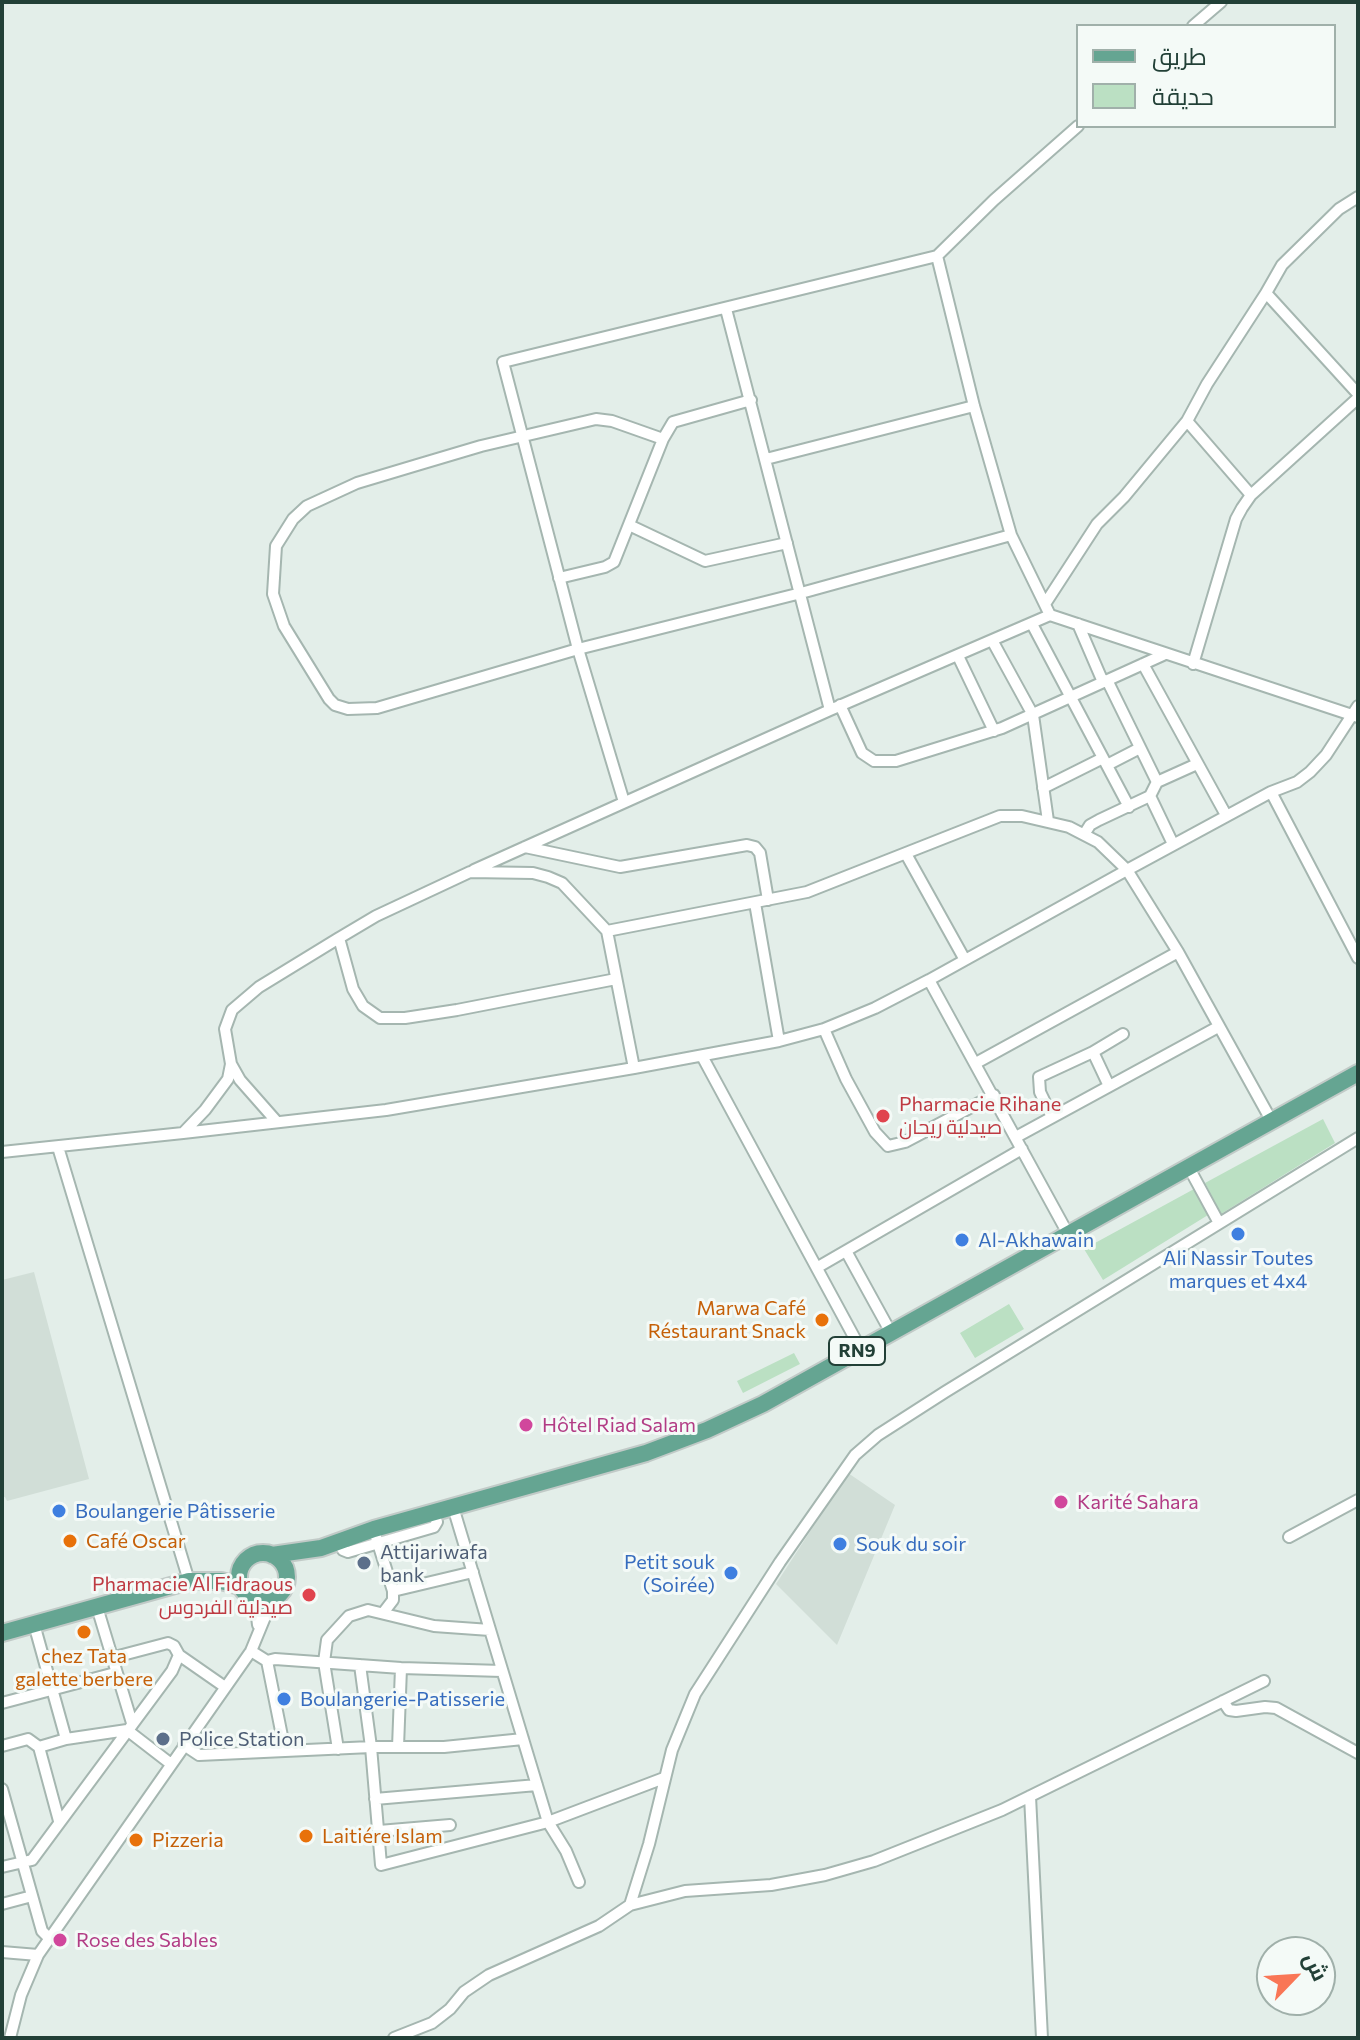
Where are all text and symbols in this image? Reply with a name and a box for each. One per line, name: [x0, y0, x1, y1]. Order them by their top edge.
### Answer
legend: [1076, 24, 1336, 128]
text: طريق: [1152, 41, 1207, 70]
text: حديقة: [1152, 81, 1214, 110]
place label: Pharmacie Rihane صيدلية ريحان: [899, 1092, 1061, 1139]
marker: Pharmacie Rihane صيدلية ريحان: [874, 1107, 892, 1125]
marker: Ali Nassir Toutes marques et 4x4: [1229, 1225, 1247, 1243]
place label: Al-Akhawain: [978, 1228, 1094, 1252]
marker: Al-Akhawain: [953, 1231, 971, 1249]
place label: Ali Nassir Toutes marques et 4x4: [1163, 1246, 1313, 1293]
place label: Marwa Café Réstaurant Snack: [648, 1296, 806, 1343]
marker: Marwa Café Réstaurant Snack: [813, 1311, 831, 1329]
road number: RN9: [829, 1337, 885, 1365]
place label: Hôtel Riad Salam: [542, 1413, 696, 1437]
marker: Hôtel Riad Salam: [517, 1416, 535, 1434]
place label: Karité Sahara: [1077, 1490, 1199, 1514]
marker: Karité Sahara: [1052, 1493, 1070, 1511]
place label: Boulangerie Pâtisserie: [75, 1499, 275, 1523]
marker: Boulangerie Pâtisserie: [50, 1502, 68, 1520]
place label: Café Oscar: [86, 1529, 186, 1553]
marker: Café Oscar: [61, 1532, 79, 1550]
place label: Souk du soir: [856, 1532, 966, 1556]
marker: Souk du soir: [831, 1535, 849, 1553]
place label: Attijariwafa bank: [380, 1540, 488, 1587]
place label: Petit souk (Soirée): [624, 1550, 715, 1597]
marker: Attijariwafa bank: [355, 1554, 373, 1572]
marker: Petit souk (Soirée): [722, 1564, 740, 1582]
place label: Pharmacie Al Fidraous صيدلية الفردوس: [92, 1572, 293, 1619]
marker: Pharmacie Al Fidraous صيدلية الفردوس: [300, 1586, 318, 1604]
marker: chez Tata galette berbere: [75, 1623, 93, 1641]
place label: chez Tata galette berbere: [15, 1644, 153, 1691]
place label: Boulangerie-Patisserie: [300, 1687, 505, 1711]
marker: Boulangerie-Patisserie: [275, 1690, 293, 1708]
place label: Police Station: [179, 1727, 305, 1751]
marker: Police Station: [154, 1730, 172, 1748]
place label: Laitiére Islam: [322, 1824, 443, 1848]
marker: Laitiére Islam: [297, 1827, 315, 1845]
place label: Pizzeria: [152, 1828, 224, 1852]
marker: Pizzeria: [127, 1831, 145, 1849]
place label: Rose des Sables: [76, 1928, 218, 1952]
marker: Rose des Sables: [51, 1931, 69, 1949]
north arrow: [1256, 1936, 1336, 2016]
text: ش: [1298, 1948, 1335, 1985]

